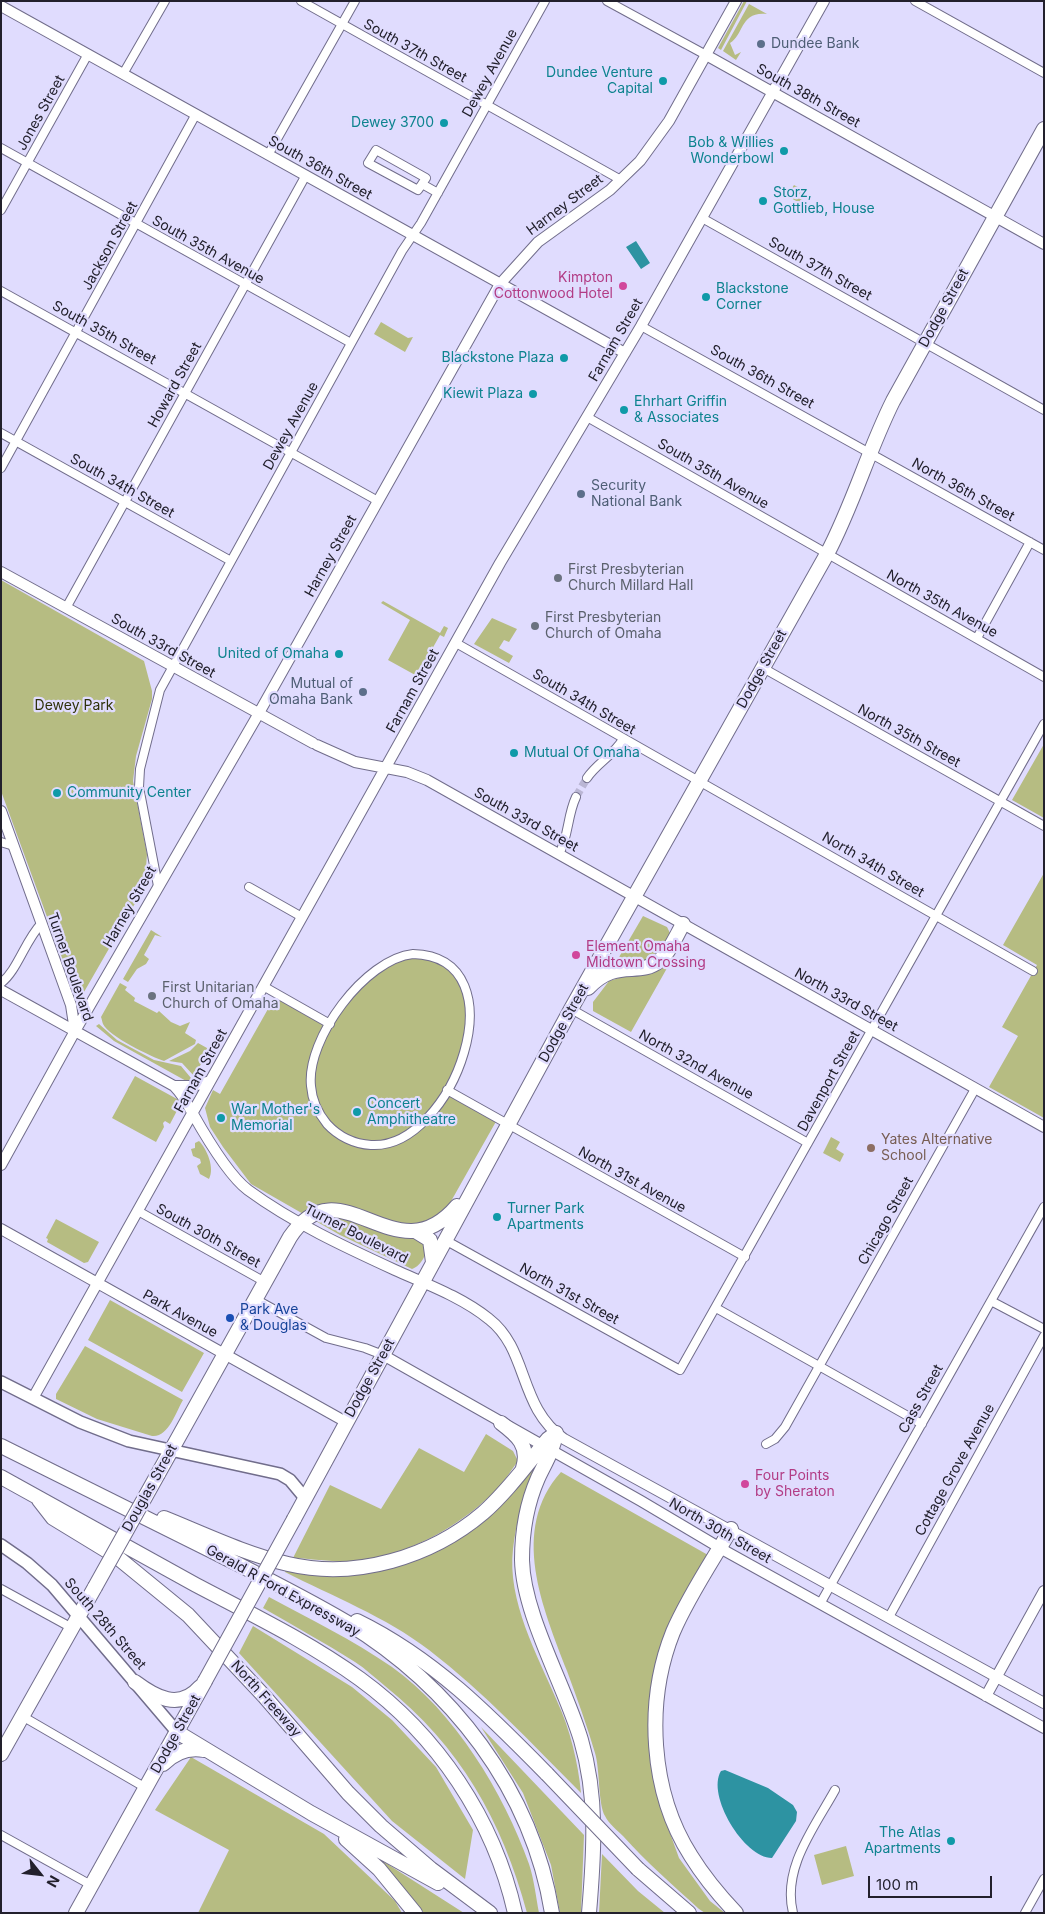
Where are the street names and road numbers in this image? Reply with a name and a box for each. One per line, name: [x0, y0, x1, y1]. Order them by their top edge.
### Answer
street label: South 37th Street: [360, 16, 470, 86]
street label: Dewey Avenue: [459, 26, 521, 120]
street label: South 38th Street: [753, 61, 863, 131]
street label: Jones Street: [13, 72, 69, 154]
street label: South 36th Street: [265, 133, 375, 203]
street label: Harney Street: [524, 171, 606, 239]
street label: Jackson Street: [79, 199, 141, 293]
street label: South 35th Avenue: [149, 212, 267, 288]
street label: South 37th Street: [765, 234, 875, 304]
street label: Dodge Street: [916, 266, 972, 350]
street label: Farnam Street: [585, 295, 647, 385]
street label: South 35th Street: [49, 298, 159, 368]
street label: Howard Street: [145, 339, 205, 431]
street label: South 36th Street: [707, 342, 817, 412]
street label: Dewey Avenue: [260, 379, 322, 473]
street label: South 35th Avenue: [654, 435, 772, 513]
street label: South 34th Street: [67, 450, 177, 522]
street label: North 36th Street: [909, 455, 1017, 525]
street label: Harney Street: [302, 512, 360, 600]
street label: North 35th Avenue: [884, 567, 1000, 641]
street label: South 33rd Street: [108, 610, 218, 682]
street label: Dodge Street: [734, 627, 790, 711]
street label: Farnam Street: [383, 646, 443, 736]
street label: South 34th Street: [529, 666, 639, 738]
street label: North 35th Street: [855, 701, 963, 771]
street label: South 33rd Street: [471, 784, 581, 856]
street label: North 34th Street: [819, 829, 927, 901]
street label: Harney Street: [100, 863, 160, 951]
street label: Turner Boulevard: [44, 910, 96, 1024]
street label: North 33rd Street: [791, 965, 901, 1035]
street label: Dodge Street: [536, 981, 592, 1065]
street label: Farnam Street: [171, 1026, 231, 1116]
street label: North 32nd Avenue: [636, 1027, 756, 1103]
street label: Davenport Street: [794, 1028, 864, 1134]
street label: North 31st Avenue: [575, 1143, 689, 1217]
street label: Chicago Street: [855, 1174, 917, 1268]
street label: South 30th Street: [153, 1200, 263, 1272]
street label: Turner Boulevard: [301, 1201, 411, 1267]
street label: North 31st Street: [516, 1260, 622, 1328]
street label: Park Avenue: [140, 1287, 220, 1341]
street label: Dodge Street: [342, 1336, 398, 1420]
street label: Cass Street: [895, 1362, 947, 1436]
street label: Cottage Grove Avenue: [912, 1401, 998, 1539]
street label: Douglas Street: [119, 1441, 181, 1535]
street label: North 30th Street: [666, 1495, 774, 1567]
street label: Gerald R Ford Expressway: [203, 1542, 363, 1640]
street label: South 28th Street: [61, 1575, 149, 1673]
street label: North Freeway: [227, 1657, 305, 1741]
street label: Dodge Street: [148, 1692, 204, 1776]

